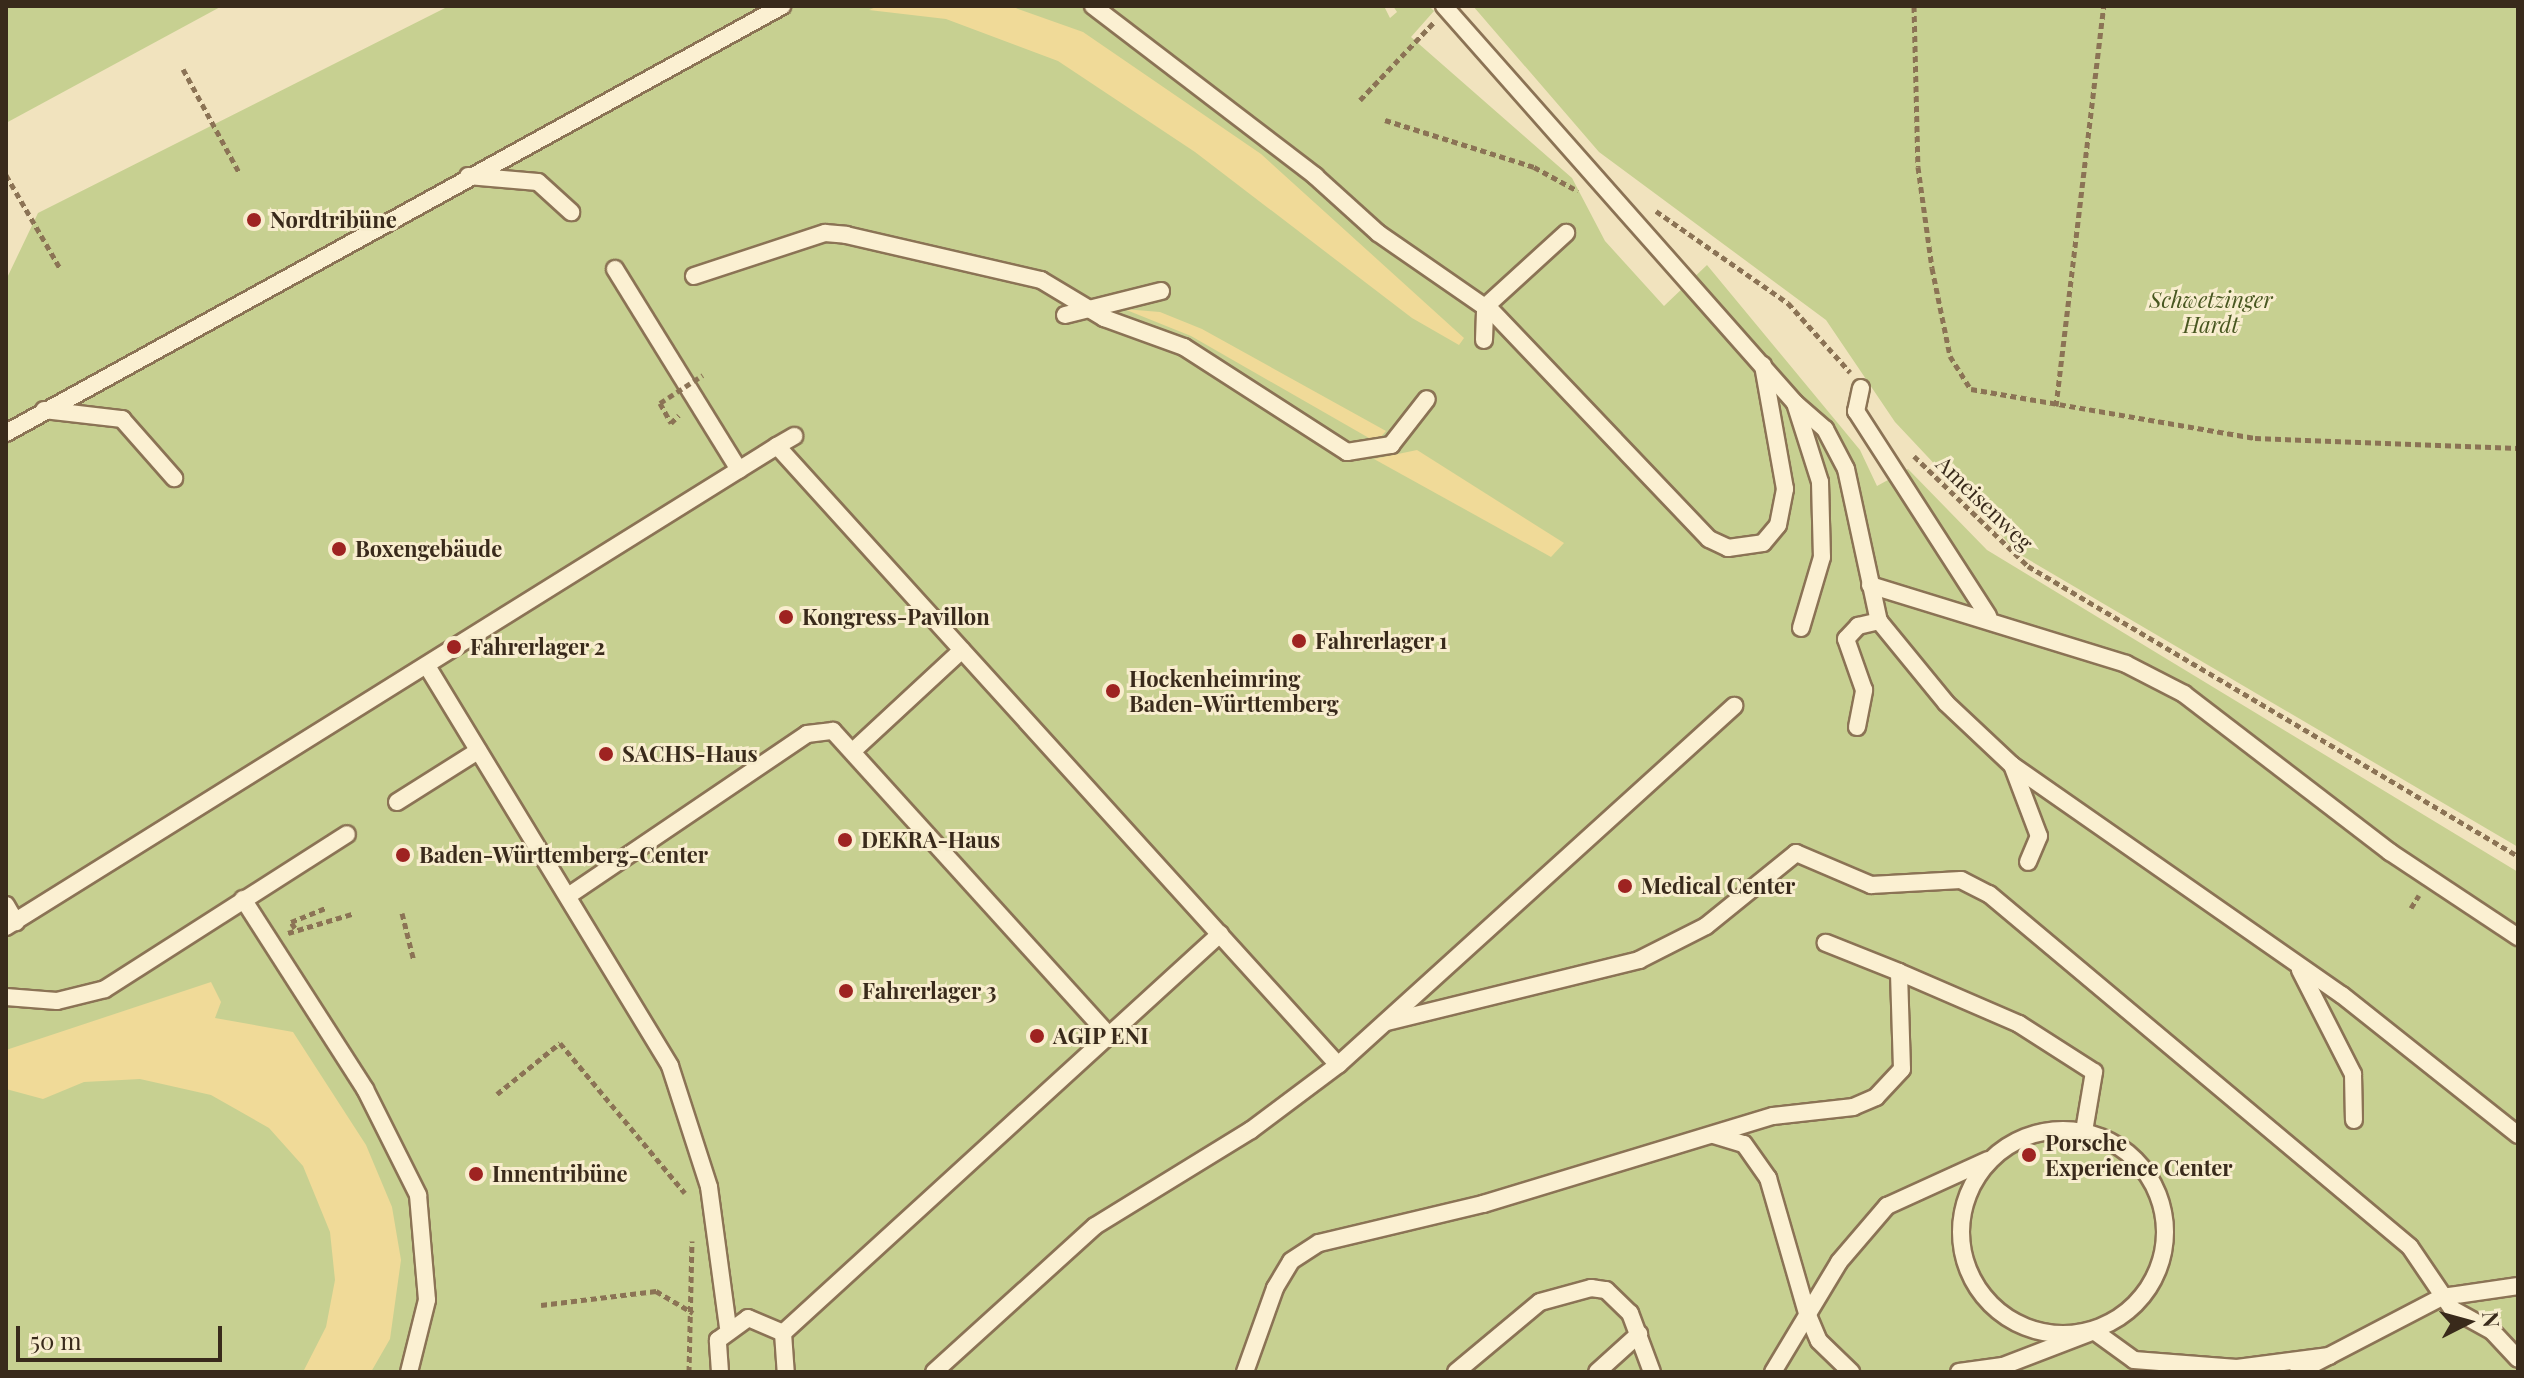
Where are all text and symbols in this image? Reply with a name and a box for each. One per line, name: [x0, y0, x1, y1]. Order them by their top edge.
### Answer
place label: Nordtribüne: [270, 207, 397, 233]
marker: Nordtribüne: [245, 211, 263, 229]
park label: Schwetzinger Hardt: [2149, 286, 2273, 338]
street label: Ameisenweg: [1931, 450, 2039, 556]
place label: Boxengebäude: [355, 536, 502, 562]
marker: Boxengebäude: [330, 540, 348, 558]
place label: Kongress-Pavillon: [802, 604, 990, 630]
marker: Kongress-Pavillon: [777, 608, 795, 626]
place label: Fahrerlager 1: [1315, 628, 1448, 654]
marker: Fahrerlager 1: [1290, 632, 1308, 650]
place label: Fahrerlager 2: [470, 634, 606, 660]
marker: Fahrerlager 2: [445, 638, 463, 656]
place label: Hockenheimring Baden-Württemberg: [1129, 665, 1339, 716]
marker: Hockenheimring Baden-Württemberg: [1104, 682, 1122, 700]
place label: SACHS-Haus: [622, 741, 758, 767]
marker: SACHS-Haus: [597, 745, 615, 763]
place label: DEKRA-Haus: [861, 827, 1000, 853]
marker: DEKRA-Haus: [836, 831, 854, 849]
place label: Baden-Württemberg-Center: [419, 842, 708, 868]
marker: Baden-Württemberg-Center: [394, 846, 412, 864]
place label: Medical Center: [1641, 873, 1795, 899]
marker: Medical Center: [1616, 877, 1634, 895]
place label: Fahrerlager 3: [862, 978, 997, 1004]
marker: Fahrerlager 3: [837, 982, 855, 1000]
place label: AGIP ENI: [1053, 1023, 1149, 1049]
marker: AGIP ENI: [1028, 1027, 1046, 1045]
place label: Porsche Experience Center: [2045, 1129, 2233, 1180]
marker: Porsche Experience Center: [2020, 1146, 2038, 1164]
place label: Innentribüne: [492, 1161, 628, 1187]
marker: Innentribüne: [467, 1165, 485, 1183]
north arrow: [2428, 1282, 2508, 1362]
scale bar: [20, 1310, 226, 1360]
text: N: [2476, 1310, 2508, 1329]
text: 50 m: [30, 1324, 82, 1356]

